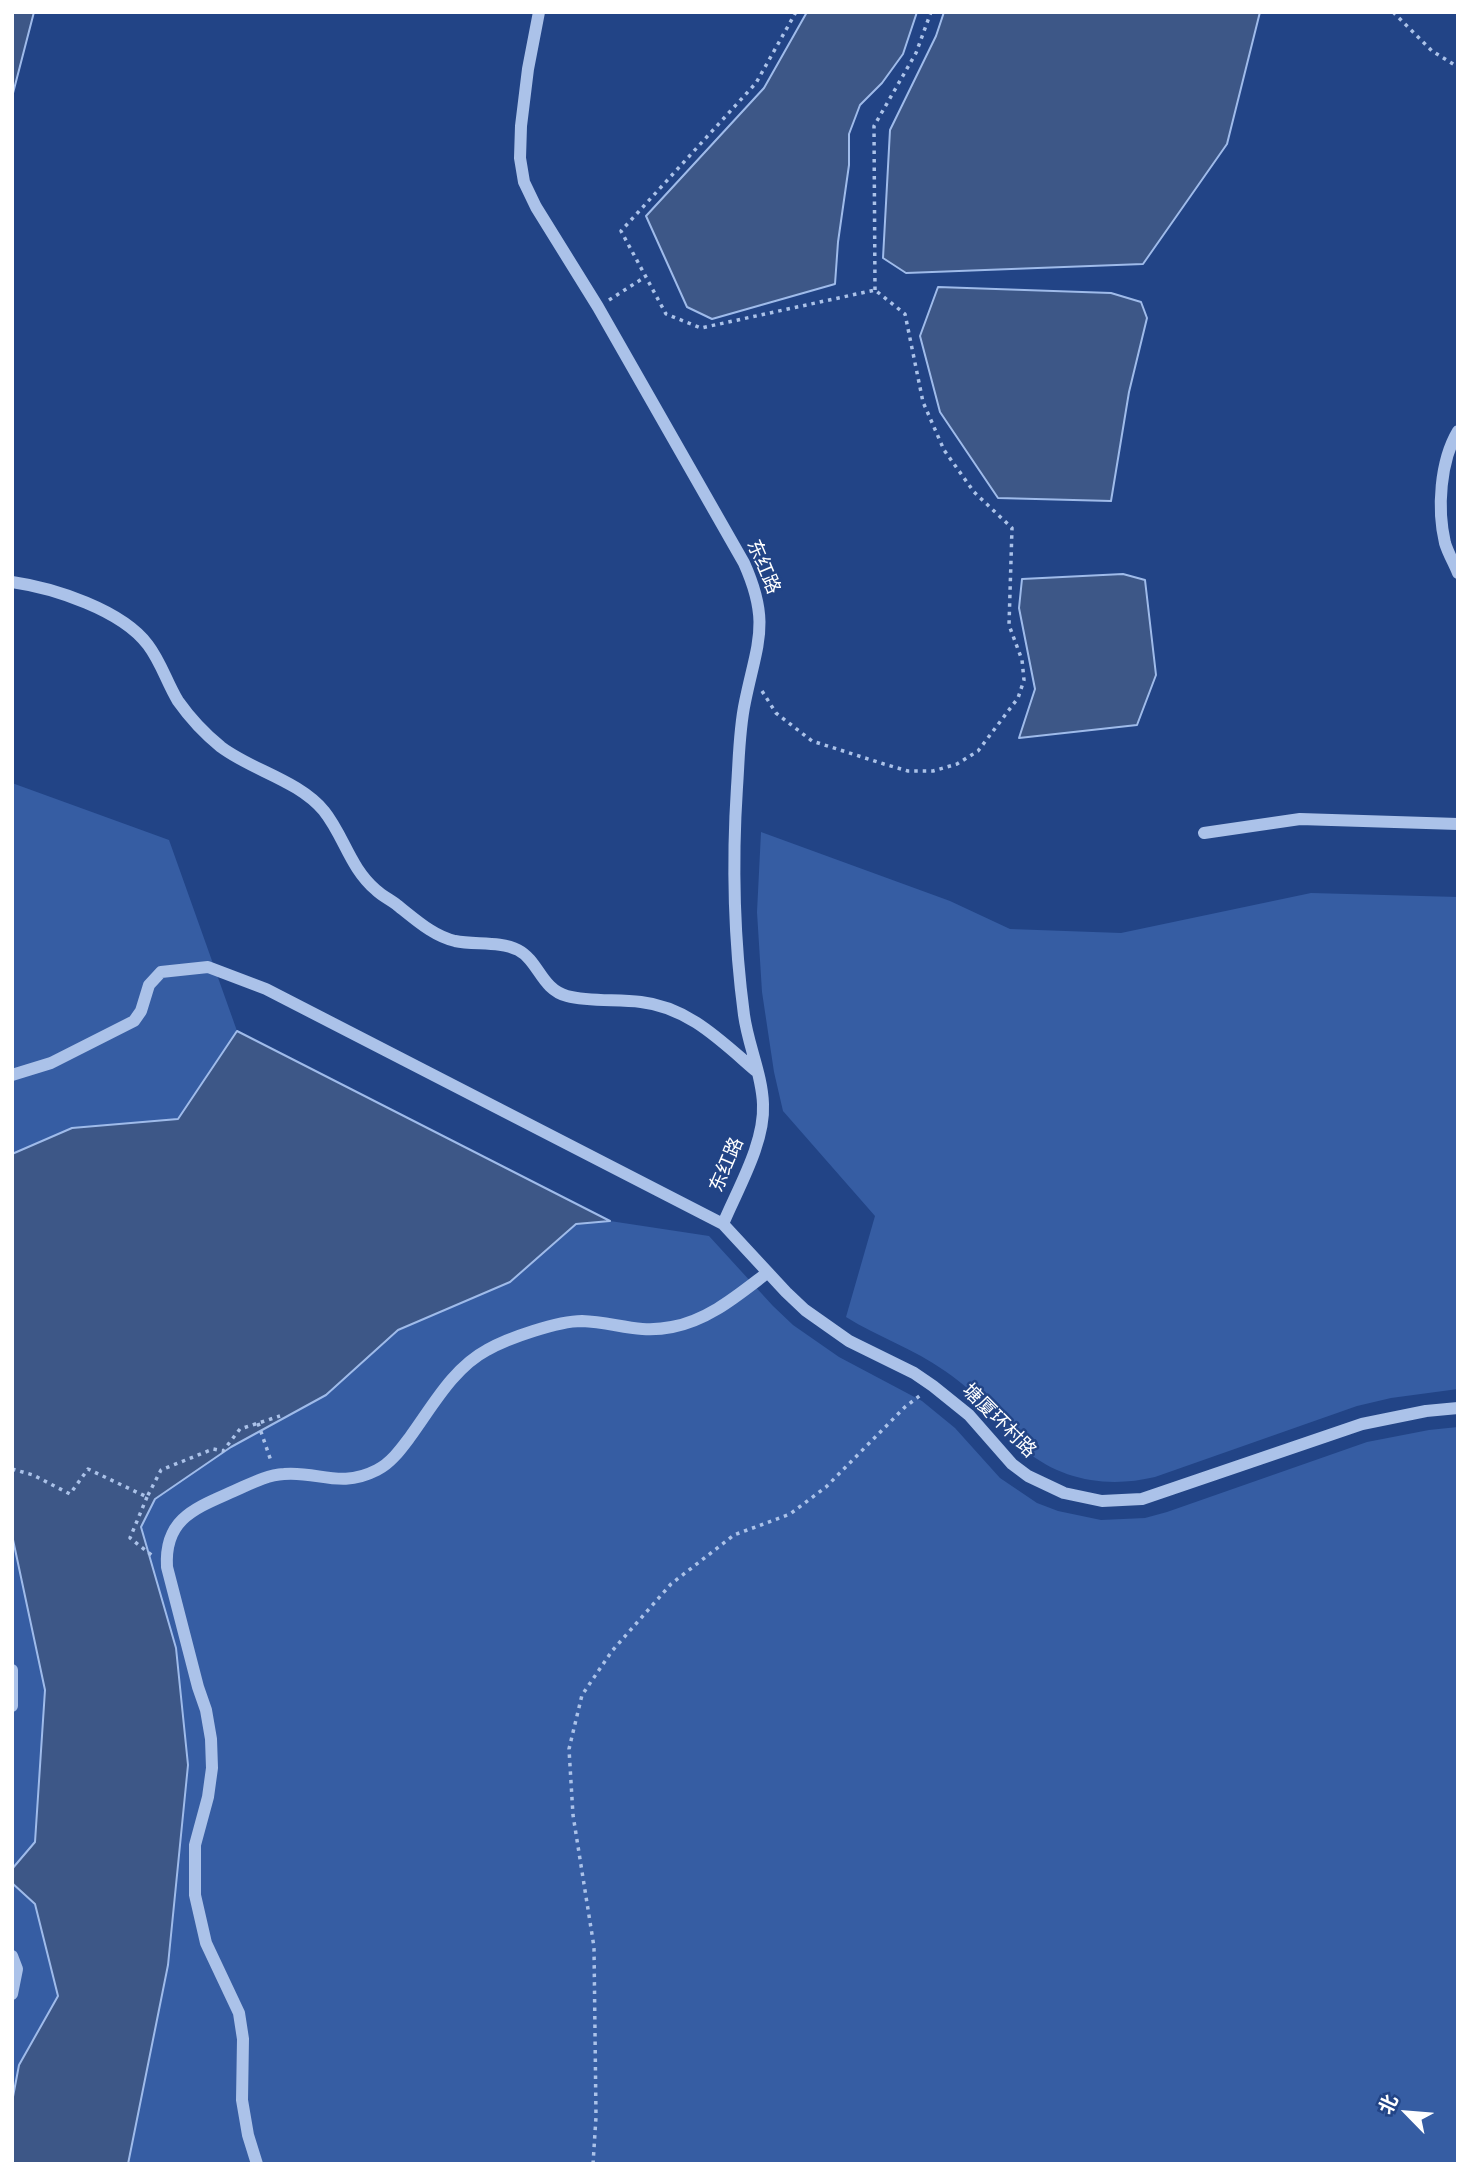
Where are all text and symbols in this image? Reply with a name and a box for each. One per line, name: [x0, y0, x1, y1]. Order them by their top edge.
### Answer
street label: 东红路: [741, 536, 785, 598]
street label: 东红路: [705, 1134, 749, 1196]
street label: 塘厦环村路: [957, 1379, 1041, 1463]
north arrow: [1372, 2078, 1442, 2148]
text: 北: [1372, 2090, 1404, 2118]

